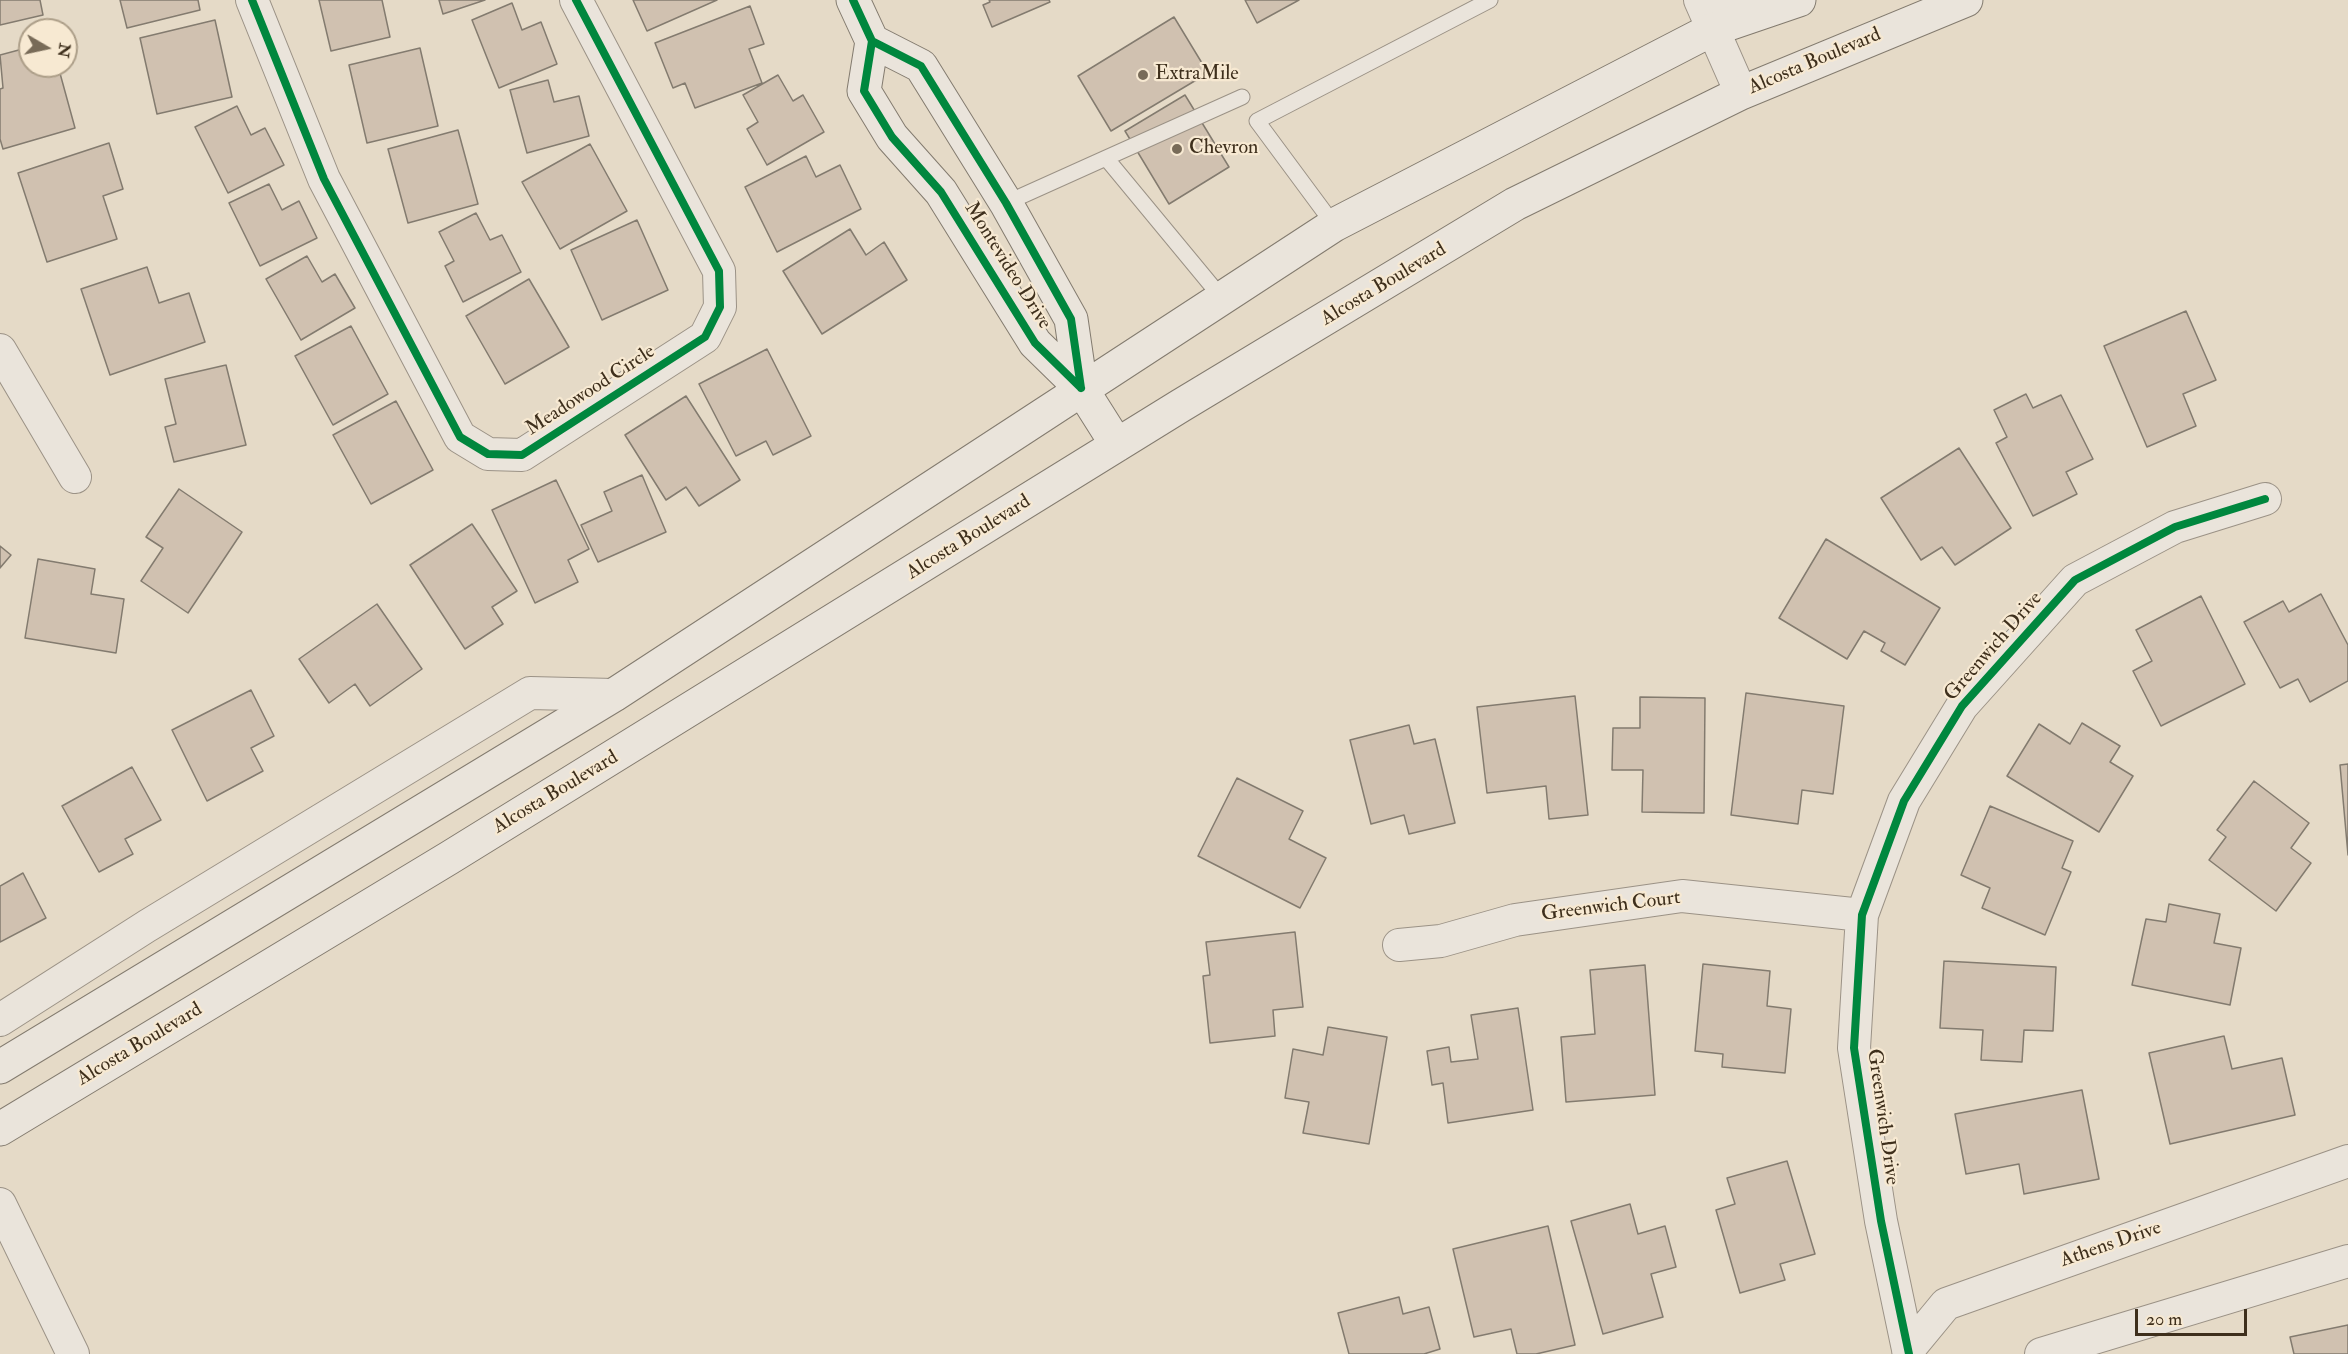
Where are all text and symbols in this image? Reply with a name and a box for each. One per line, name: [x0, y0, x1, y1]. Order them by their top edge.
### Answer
north arrow: [18, 18, 78, 78]
street label: Alcosta Boulevard: [1745, 23, 1885, 101]
text: N: [53, 42, 75, 59]
place label: ExtraMile: [1155, 63, 1239, 87]
marker: ExtraMile: [1136, 68, 1150, 82]
place label: Chevron: [1189, 137, 1258, 161]
marker: Chevron: [1170, 142, 1184, 156]
street label: Montevideo Drive: [958, 198, 1056, 334]
street label: Alcosta Boulevard: [1317, 238, 1451, 332]
street label: Meadowood Circle: [522, 340, 660, 442]
street label: Alcosta Boulevard: [903, 490, 1035, 586]
street label: Greenwich Drive: [1940, 587, 2048, 707]
street label: Alcosta Boulevard: [489, 746, 623, 840]
street label: Greenwich Court: [1540, 887, 1682, 927]
street label: Alcosta Boulevard: [73, 998, 207, 1092]
street label: Greenwich Drive: [1861, 1047, 1903, 1187]
street label: Athens Drive: [2057, 1217, 2165, 1273]
scale bar: [2138, 1297, 2250, 1335]
text: 20 m: [2146, 1308, 2182, 1331]

